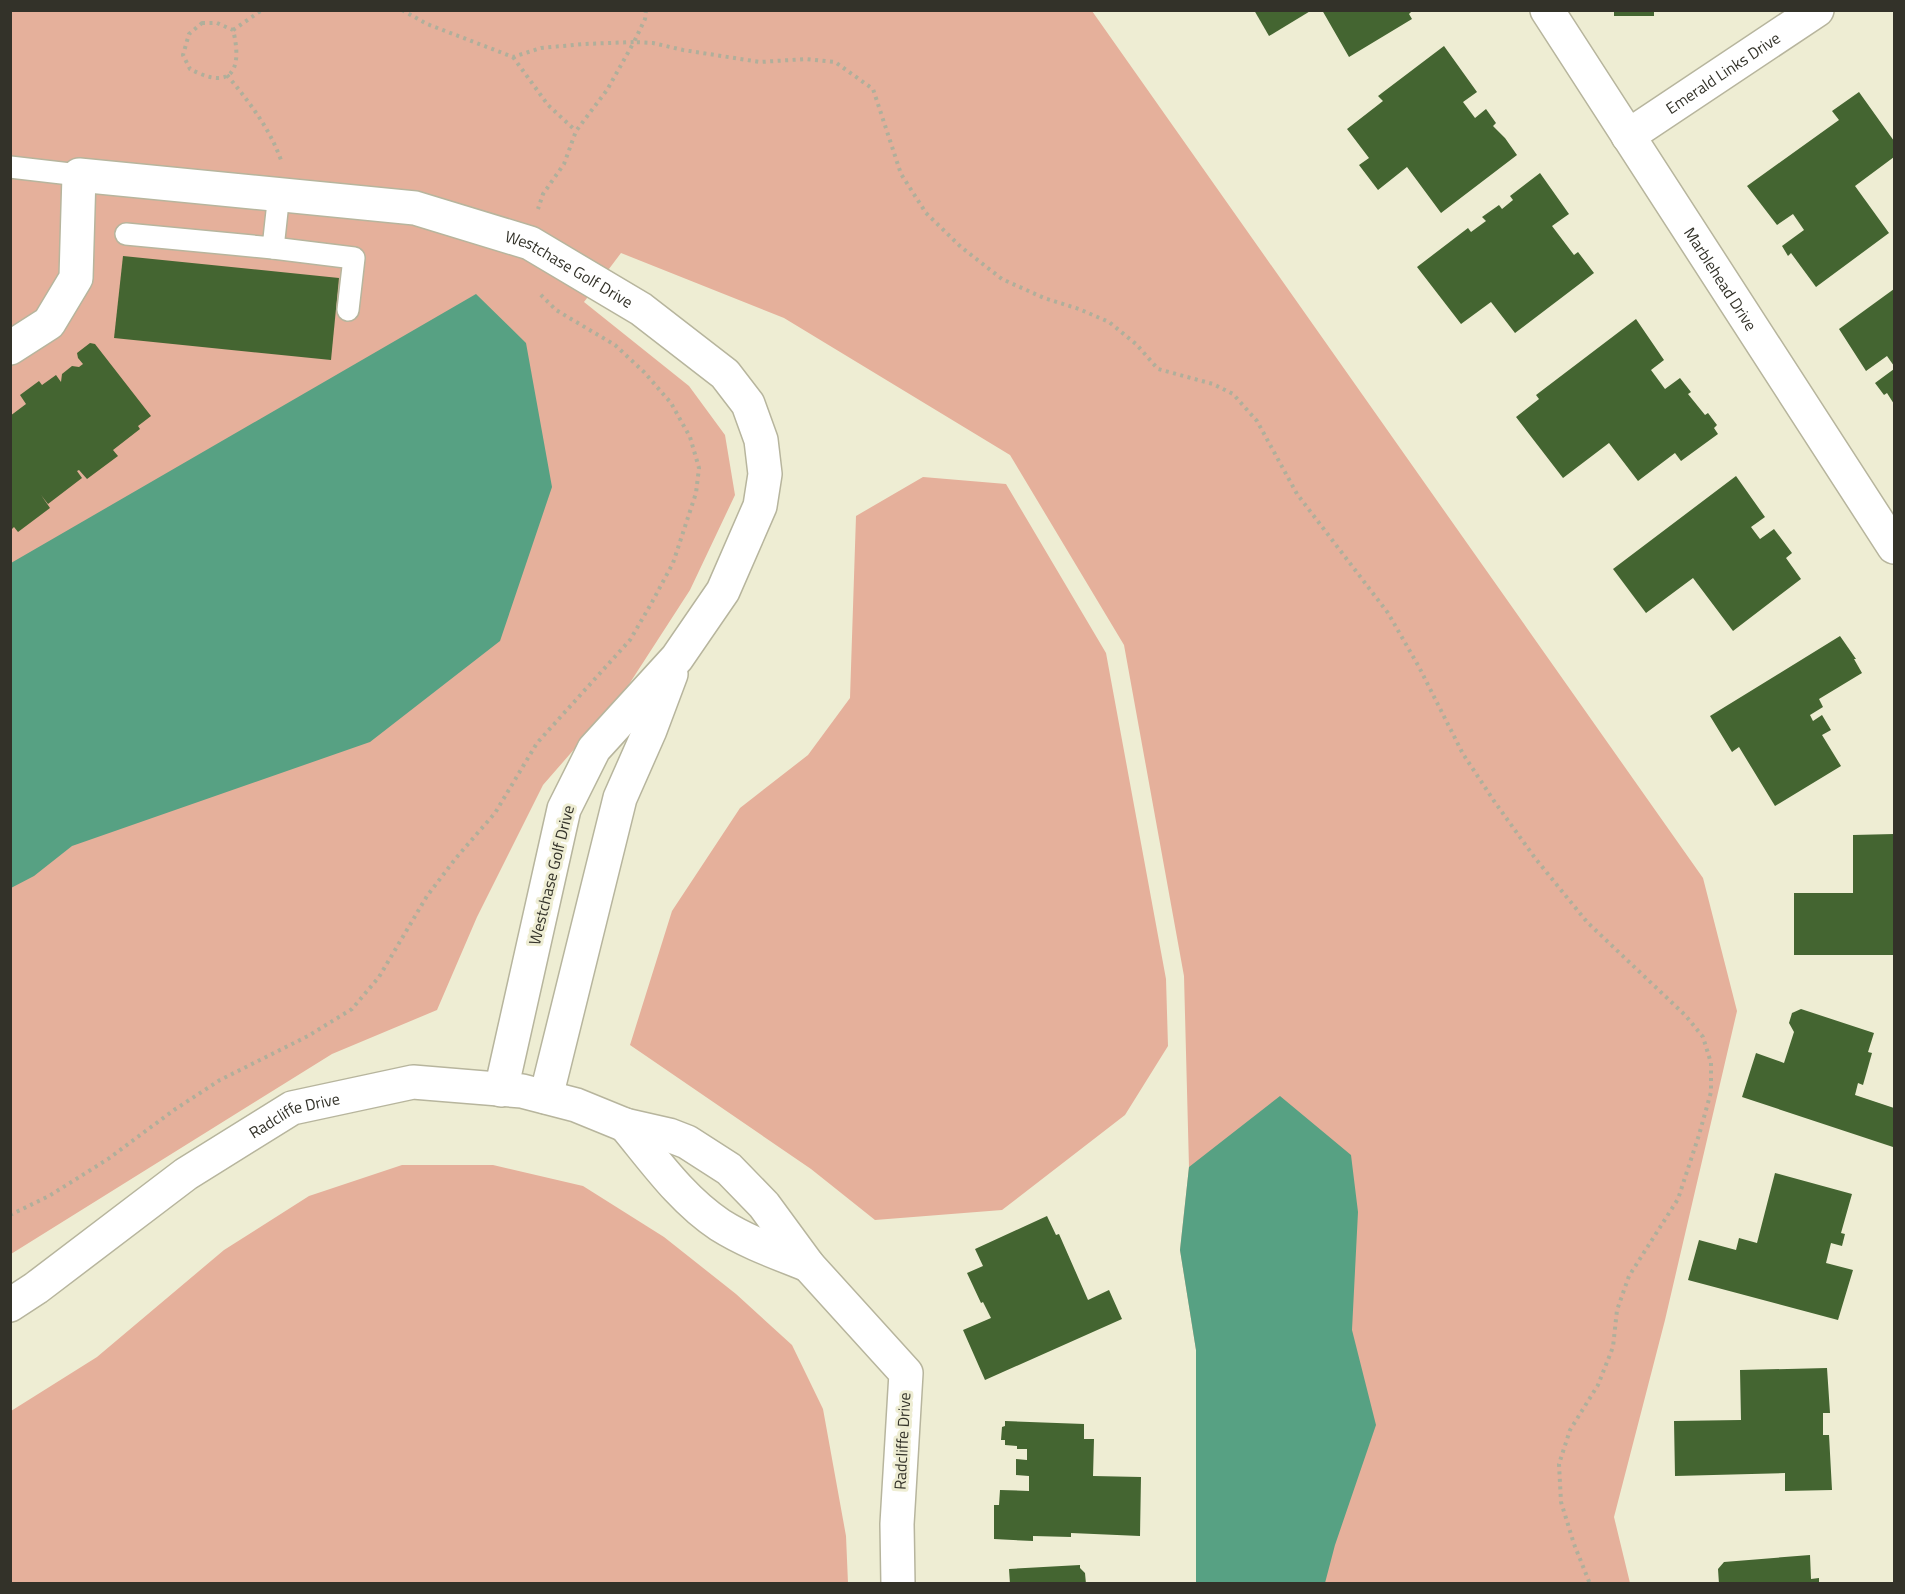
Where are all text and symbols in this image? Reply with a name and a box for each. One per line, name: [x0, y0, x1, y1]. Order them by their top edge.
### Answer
street label: Emerald Links Drive: [1661, 26, 1785, 120]
street label: Marblehead Drive: [1678, 222, 1763, 335]
street label: Westchase Golf Drive: [502, 224, 638, 314]
street label: Westchase Golf Drive: [522, 803, 580, 947]
street label: Radcliffe Drive: [244, 1086, 342, 1144]
street label: Radcliffe Drive: [887, 1392, 917, 1490]

